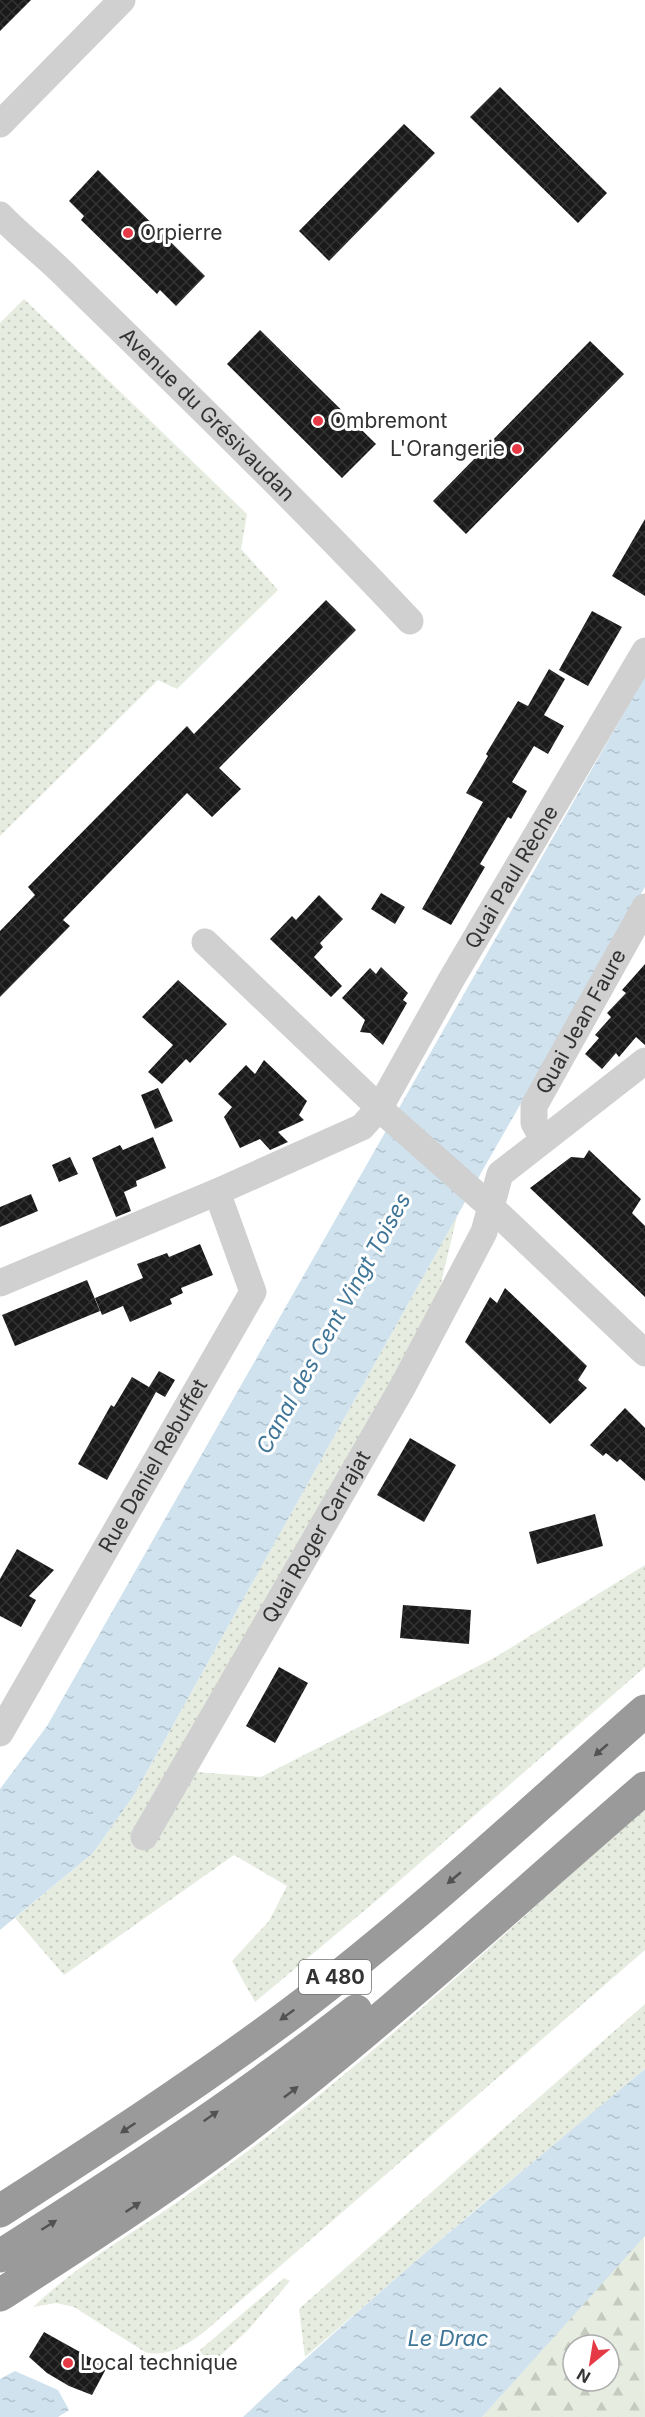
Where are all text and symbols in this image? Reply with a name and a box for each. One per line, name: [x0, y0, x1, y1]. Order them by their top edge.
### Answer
place label: Orpierre: [140, 220, 223, 245]
marker: Orpierre: [121, 226, 135, 240]
street label: Avenue du Grésivaudan: [115, 323, 300, 506]
place label: Ombremont: [330, 408, 448, 433]
marker: Ombremont: [311, 414, 325, 428]
place label: L'Orangerie: [390, 436, 505, 461]
marker: L'Orangerie: [510, 442, 524, 456]
street label: Quai Paul Rèche: [459, 801, 563, 953]
street label: Quai Jean Faure: [530, 945, 631, 1098]
water label: Canal des Cent Vingt Toises: [250, 1188, 416, 1458]
street label: Rue Daniel Rebuffet: [93, 1374, 212, 1557]
street label: Quai Roger Carrajat: [257, 1446, 375, 1627]
one-way arrow: [594, 1743, 609, 1756]
one-way arrow: [446, 1872, 462, 1885]
road number: A 480: [299, 1960, 371, 1994]
one-way arrow: [280, 2009, 296, 2021]
one-way arrow: [283, 2086, 299, 2099]
one-way arrow: [204, 2111, 219, 2123]
one-way arrow: [120, 2122, 136, 2133]
one-way arrow: [125, 2201, 141, 2213]
one-way arrow: [41, 2219, 57, 2231]
water label: Le Drac: [407, 2325, 489, 2351]
north arrow: [561, 2333, 621, 2393]
place label: Local technique: [80, 2350, 238, 2375]
marker: Local technique: [61, 2356, 75, 2370]
text: N: [573, 2364, 594, 2388]

